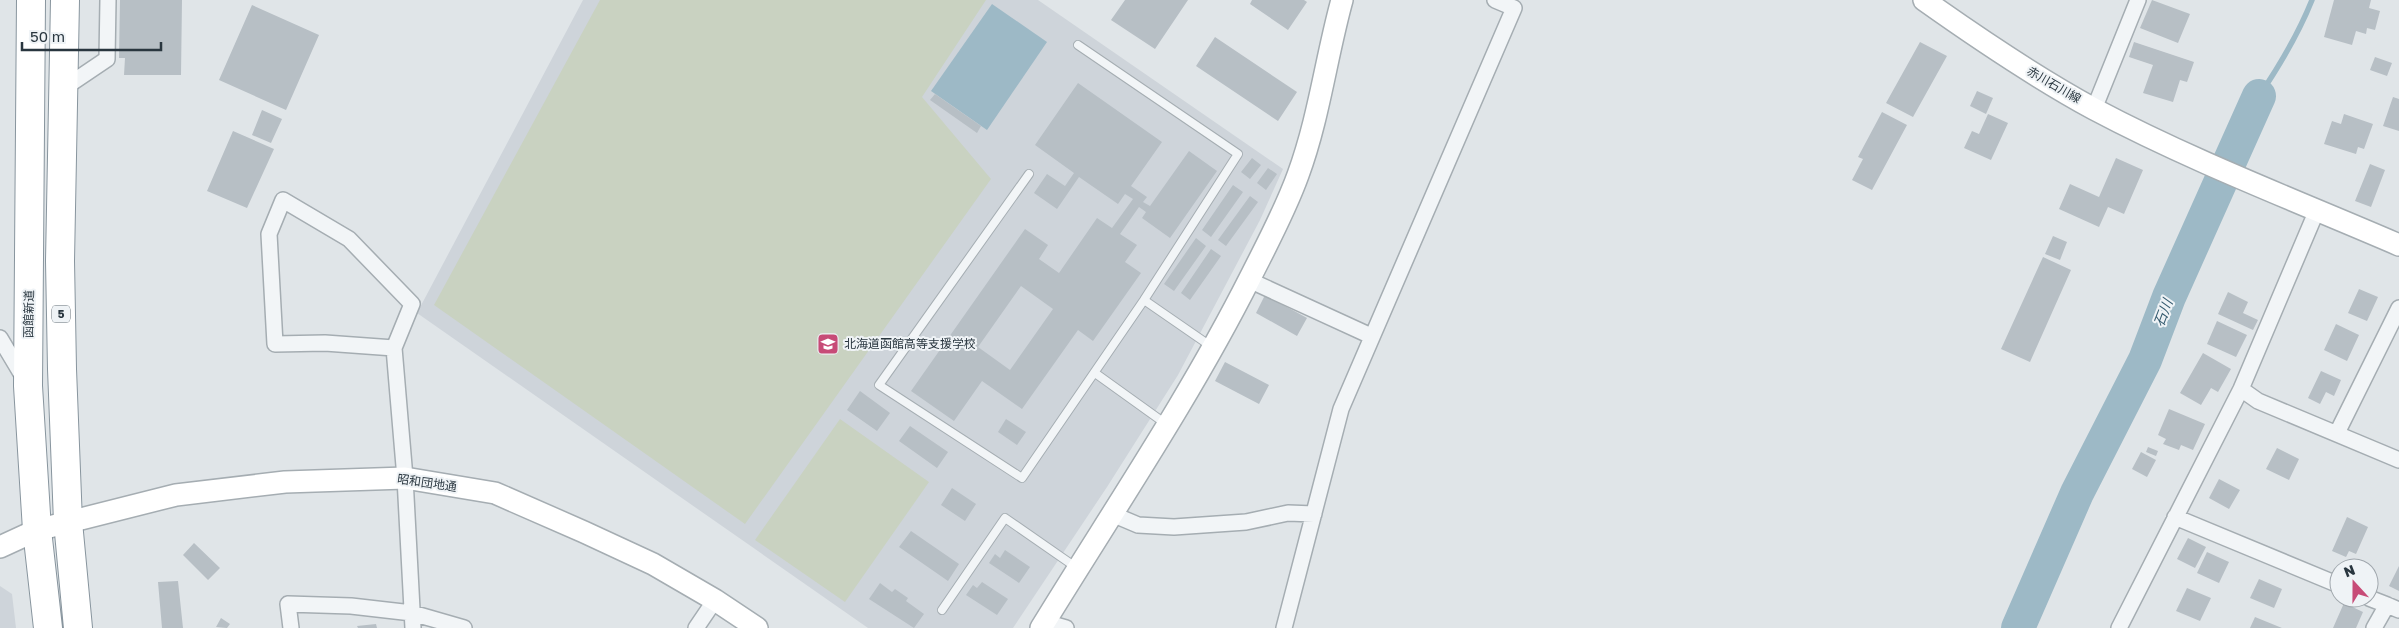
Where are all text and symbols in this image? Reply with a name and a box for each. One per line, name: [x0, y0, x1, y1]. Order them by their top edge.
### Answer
scale bar: [22, 20, 161, 52]
text: 50 m: [30, 27, 65, 45]
street label: 赤川石川線: [2025, 63, 2084, 106]
street label: 函館新道: [21, 290, 36, 338]
water label: 石川: [2150, 295, 2176, 329]
road number: 5: [52, 306, 70, 322]
school or university icon: 北海道函館高等支援学校: [816, 332, 840, 356]
place label: 北海道函館高等支援学校: [844, 336, 976, 351]
street label: 昭和団地通: [396, 471, 458, 494]
north arrow: [2329, 558, 2379, 608]
text: N: [2341, 561, 2357, 580]

